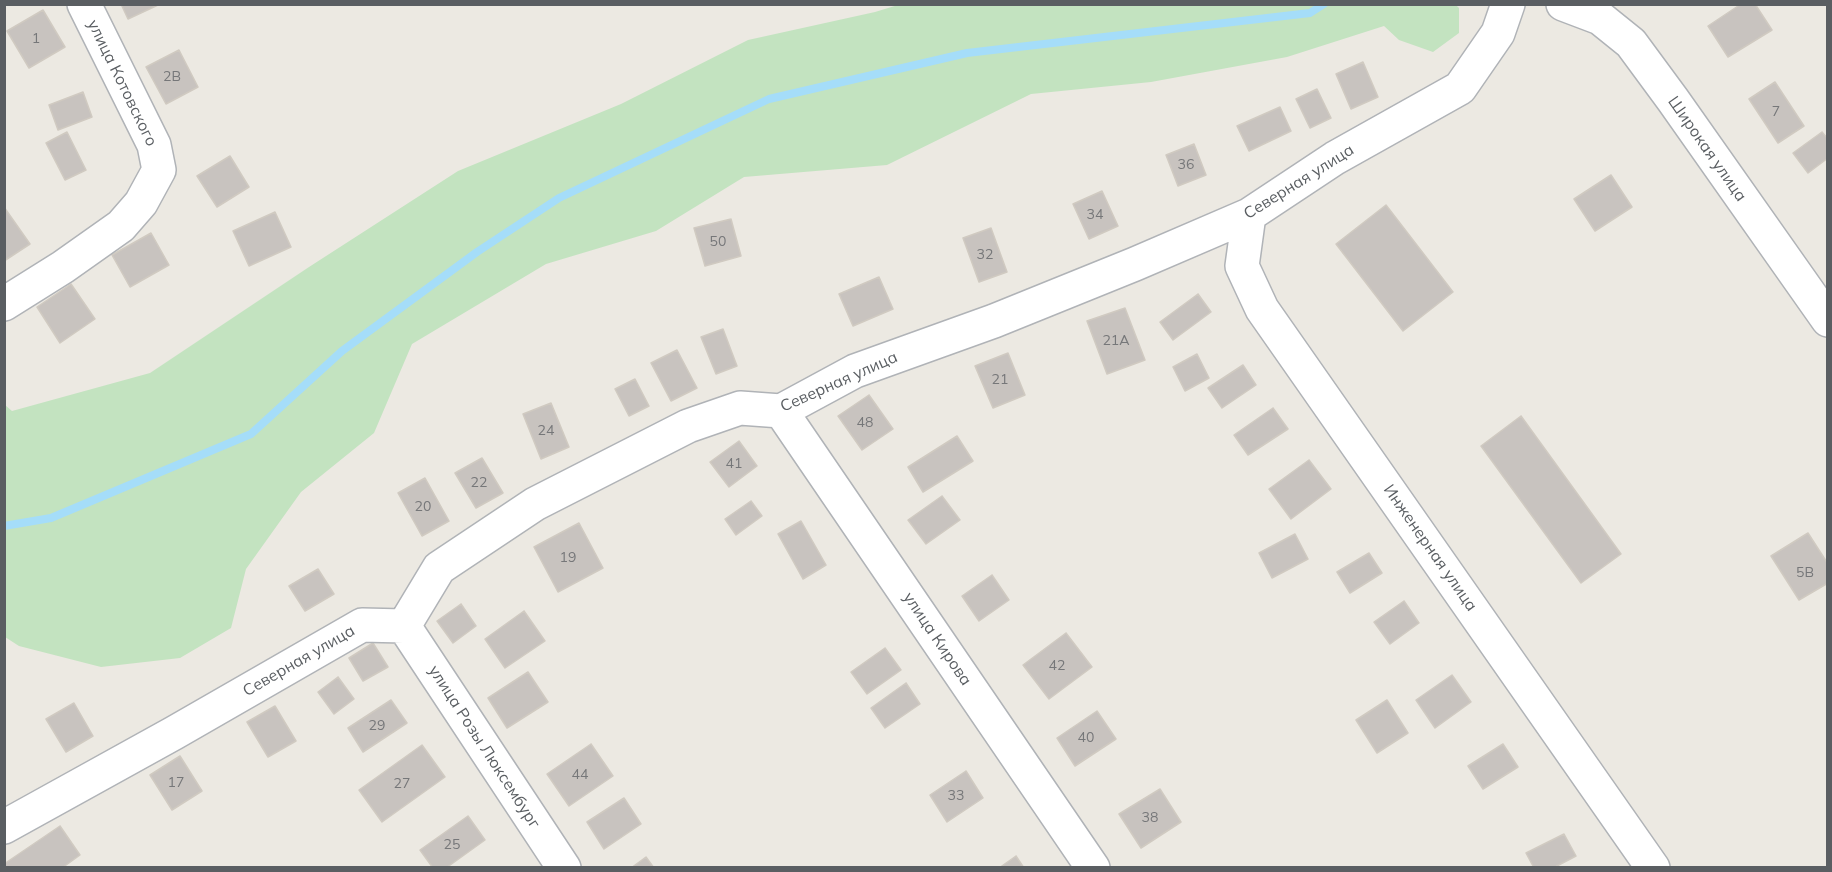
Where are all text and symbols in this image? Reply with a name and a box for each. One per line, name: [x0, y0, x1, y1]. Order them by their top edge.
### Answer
street label: улица Котовского: [83, 17, 161, 149]
house number: 1: [32, 31, 40, 47]
house number: 2В: [163, 69, 181, 85]
street label: Широкая улица: [1664, 93, 1750, 205]
house number: 7: [1772, 104, 1780, 120]
street label: Северная улица: [1240, 140, 1358, 224]
house number: 36: [1178, 157, 1194, 173]
house number: 34: [1087, 207, 1103, 223]
house number: 50: [710, 234, 726, 250]
house number: 32: [977, 247, 993, 263]
house number: 21А: [1102, 333, 1130, 349]
street label: Северная улица: [777, 348, 901, 416]
house number: 21: [992, 372, 1008, 388]
house number: 48: [857, 415, 873, 431]
house number: 24: [538, 423, 554, 439]
house number: 41: [726, 456, 742, 472]
house number: 22: [471, 475, 487, 491]
street label: Инженерная улица: [1379, 481, 1481, 615]
house number: 20: [415, 499, 431, 515]
house number: 19: [560, 550, 576, 566]
house number: 5В: [1796, 565, 1814, 581]
street label: улица Кирова: [899, 589, 975, 689]
street label: Северная улица: [240, 621, 358, 701]
house number: 42: [1049, 658, 1065, 674]
street label: улица Розы Люксембург: [424, 662, 544, 832]
house number: 29: [369, 718, 385, 734]
house number: 40: [1078, 730, 1094, 746]
house number: 44: [572, 767, 588, 783]
house number: 17: [168, 775, 184, 791]
house number: 27: [394, 776, 410, 792]
house number: 33: [948, 788, 964, 804]
house number: 38: [1142, 810, 1158, 826]
house number: 25: [444, 837, 460, 853]

